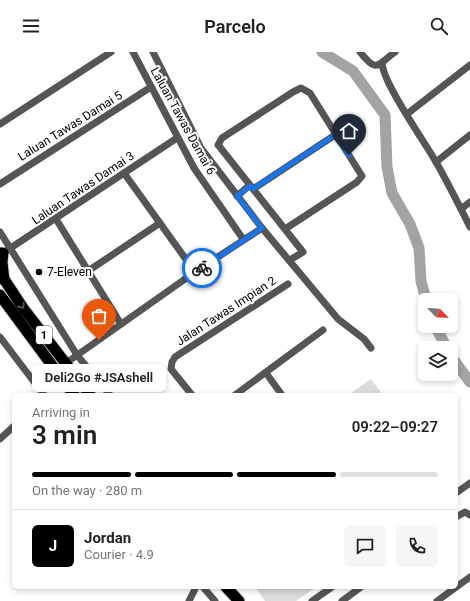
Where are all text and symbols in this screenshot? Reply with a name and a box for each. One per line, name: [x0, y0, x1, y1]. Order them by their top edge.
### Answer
icon: menu: [20, 15, 42, 37]
icon: search: [428, 15, 450, 37]
text: Parcelo: [204, 16, 266, 37]
street label: Laluan Tawas Damai 6: [148, 65, 218, 177]
street label: Laluan Tawas Damai 5: [15, 88, 125, 164]
pin: [332, 114, 366, 155]
icon: home: [338, 120, 360, 142]
street label: Laluan Tawas Damai 3: [29, 149, 137, 227]
courier: [182, 248, 222, 288]
icon: bike: [191, 257, 213, 279]
place label: 7-Eleven: [47, 265, 92, 279]
marker: 7-Eleven: [34, 267, 44, 277]
street label: Jalan Tawas Impian 2: [174, 273, 279, 348]
north arrow: [418, 293, 458, 333]
map controls: [418, 293, 458, 381]
pin: [82, 299, 116, 340]
one-way arrow: [17, 301, 24, 308]
icon: bag: [88, 305, 110, 327]
road number: 1: [36, 326, 52, 344]
button: layers: [418, 341, 458, 381]
callout: Deli2Go #JSAshell: [32, 364, 166, 392]
text: Deli2Go #JSAshell: [45, 370, 153, 385]
text: Arriving in: [32, 405, 90, 420]
text: 09:22–09:27: [352, 418, 438, 436]
text: 3 min: [32, 420, 97, 450]
text: On the way · 280 m: [32, 483, 142, 498]
button: chat: [344, 525, 386, 567]
button: phone: [396, 525, 438, 567]
text: Jordan: [84, 529, 131, 547]
text: J: [49, 537, 57, 555]
text: Courier · 4.9: [84, 547, 154, 562]

